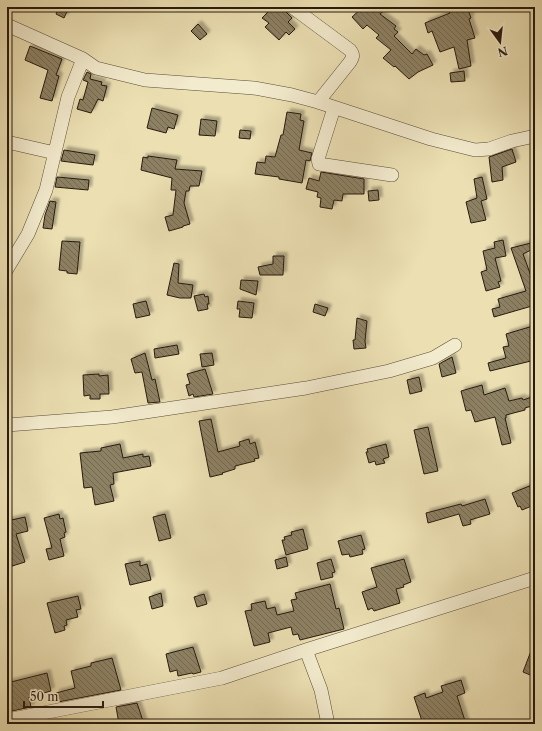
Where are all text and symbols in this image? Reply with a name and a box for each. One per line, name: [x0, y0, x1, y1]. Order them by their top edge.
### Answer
north arrow: [480, 22, 520, 62]
text: N: [496, 44, 509, 60]
scale bar: [24, 683, 103, 709]
text: 50 m: [30, 689, 59, 704]

